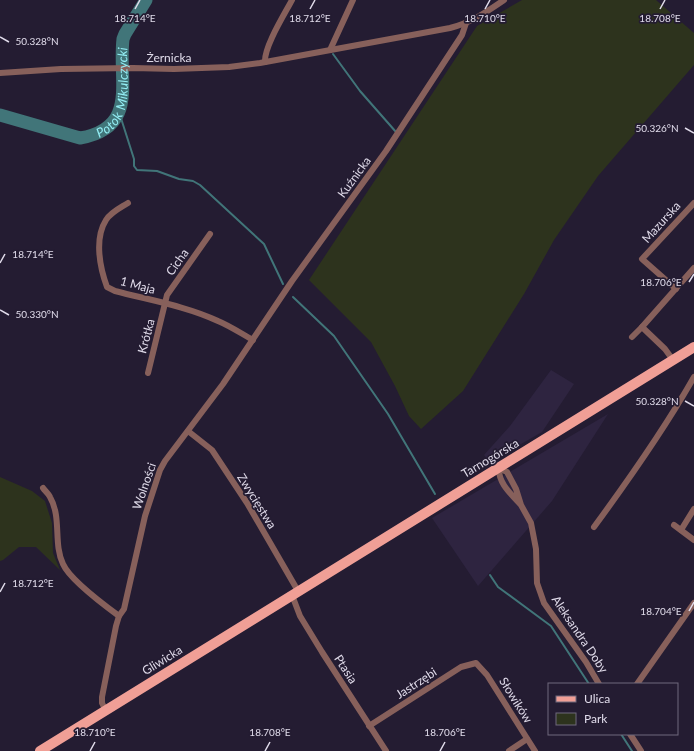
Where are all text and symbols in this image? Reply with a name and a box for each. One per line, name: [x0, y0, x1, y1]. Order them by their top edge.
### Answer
text: 18.714°E: [114, 12, 156, 24]
text: 18.712°E: [289, 12, 331, 24]
text: 18.710°E: [464, 12, 506, 24]
text: 18.708°E: [639, 12, 681, 24]
text: 50.328°N: [15, 35, 59, 47]
water label: Potok Mikulczycki: [93, 47, 131, 141]
street label: Żernicka: [146, 50, 192, 65]
text: 50.326°N: [635, 122, 679, 134]
street label: Kuźnicka: [334, 154, 374, 200]
street label: Mazurska: [638, 198, 684, 246]
street label: Cicha: [162, 246, 192, 278]
text: 18.714°E: [12, 248, 54, 260]
street label: 1 Maja: [119, 273, 157, 297]
text: 18.706°E: [640, 276, 682, 288]
text: 50.330°N: [15, 308, 59, 320]
street label: Krótka: [134, 317, 158, 355]
text: 50.328°N: [635, 395, 679, 407]
street label: Tarnogórska: [459, 435, 521, 481]
street label: Wolności: [129, 460, 159, 511]
street label: Zwycięstwa: [234, 471, 280, 531]
text: 18.712°E: [12, 577, 54, 589]
street label: Aleksandra Doby: [549, 593, 612, 676]
text: 18.704°E: [640, 605, 682, 617]
street label: Gliwicka: [139, 642, 185, 678]
street label: Ptasia: [331, 652, 361, 686]
street label: Jastrzębi: [393, 664, 439, 702]
street label: Słowików: [496, 674, 536, 726]
legend: [548, 683, 678, 735]
text: Ulica: [584, 691, 610, 706]
text: Park: [584, 711, 608, 726]
text: 18.710°E: [74, 726, 116, 738]
text: 18.708°E: [249, 726, 291, 738]
text: 18.706°E: [424, 726, 466, 738]

